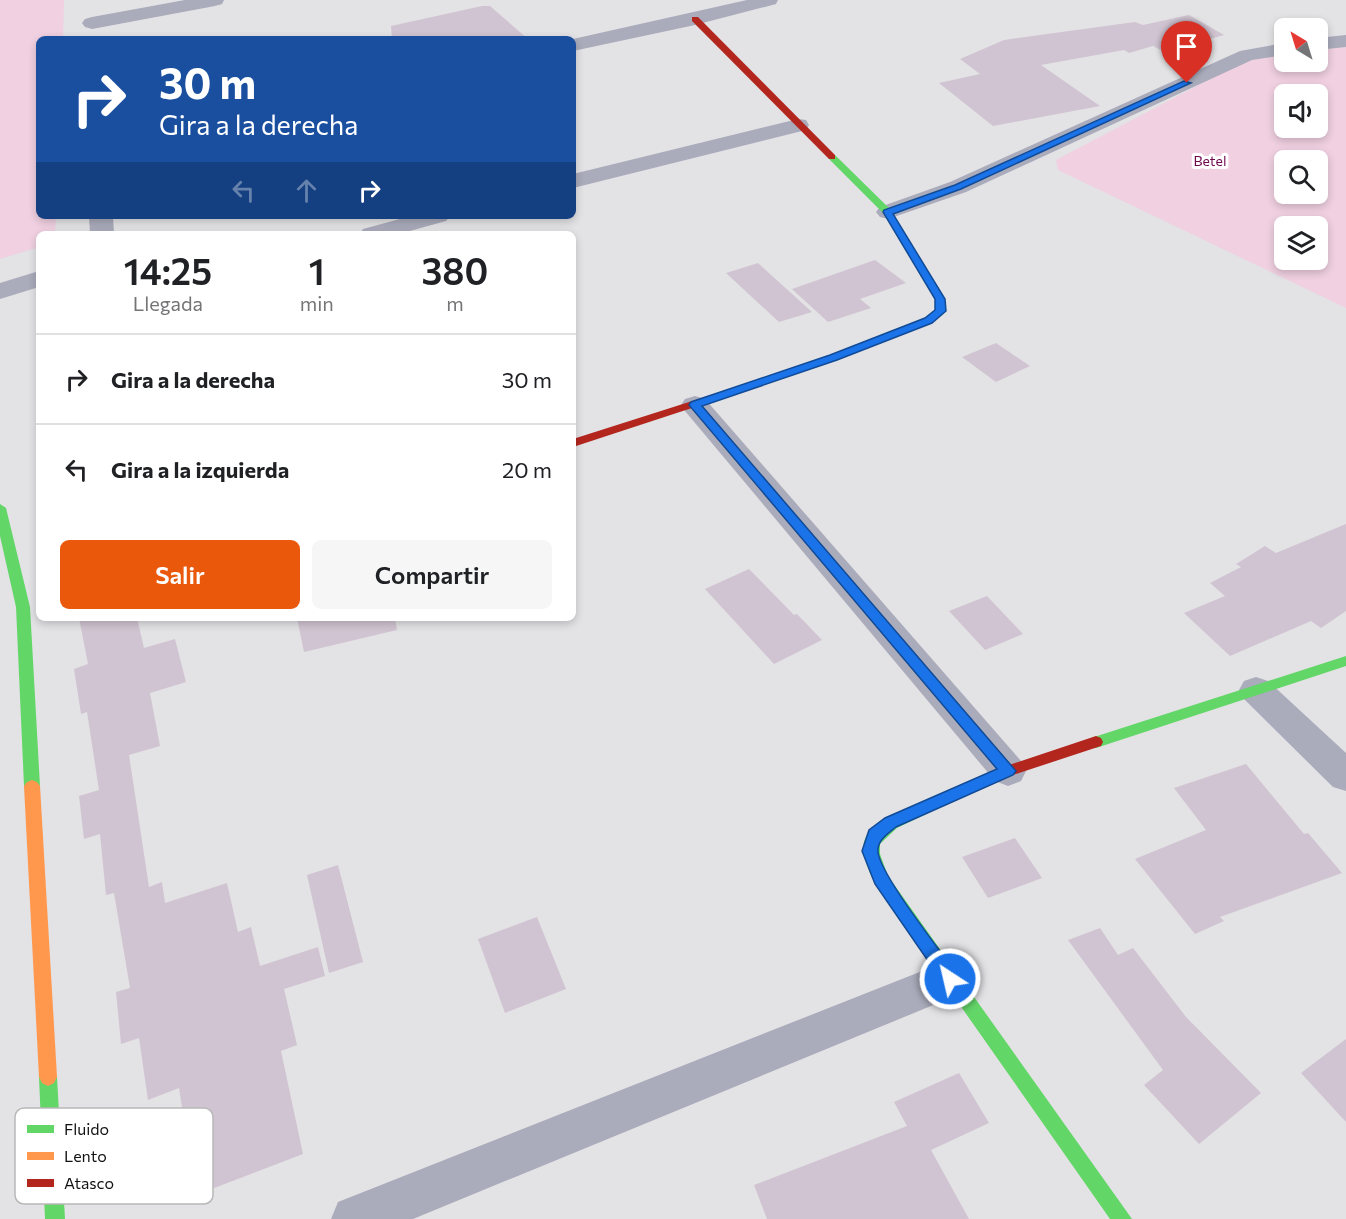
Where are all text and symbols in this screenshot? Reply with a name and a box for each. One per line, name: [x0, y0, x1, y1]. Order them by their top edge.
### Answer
north arrow: [1274, 18, 1328, 72]
map controls: [1274, 18, 1328, 270]
pin: [1161, 21, 1212, 83]
icon: arrive: [1170, 30, 1203, 63]
text: 30 m: [159, 56, 256, 108]
icon: right: [60, 60, 138, 138]
button: sound: [1274, 84, 1328, 138]
text: Gira a la derecha: [159, 108, 358, 141]
button: search: [1274, 150, 1328, 204]
park label: Betel: [1194, 152, 1226, 169]
icon: left: [227, 174, 260, 207]
icon: ahead: [290, 174, 323, 207]
icon: right: [353, 174, 386, 207]
button: layers: [1274, 216, 1328, 270]
text: 14:25: [124, 248, 212, 292]
text: 1: [309, 248, 325, 292]
text: 380: [422, 248, 488, 292]
text: Llegada: [133, 291, 203, 315]
text: min: [300, 291, 334, 315]
text: m: [446, 291, 464, 315]
icon: right: [60, 363, 93, 396]
text: Gira a la derecha: [111, 366, 275, 393]
text: 30 m: [502, 366, 552, 393]
icon: left: [60, 453, 93, 486]
text: Gira a la izquierda: [111, 456, 289, 483]
text: 20 m: [502, 456, 552, 483]
button: Salir: [60, 540, 300, 609]
button: Compartir: [312, 540, 552, 609]
position arrow: [918, 947, 982, 1011]
legend: [15, 1108, 213, 1204]
text: Fluido: [64, 1119, 109, 1138]
text: Lento: [64, 1146, 107, 1165]
text: Atasco: [64, 1173, 114, 1192]

